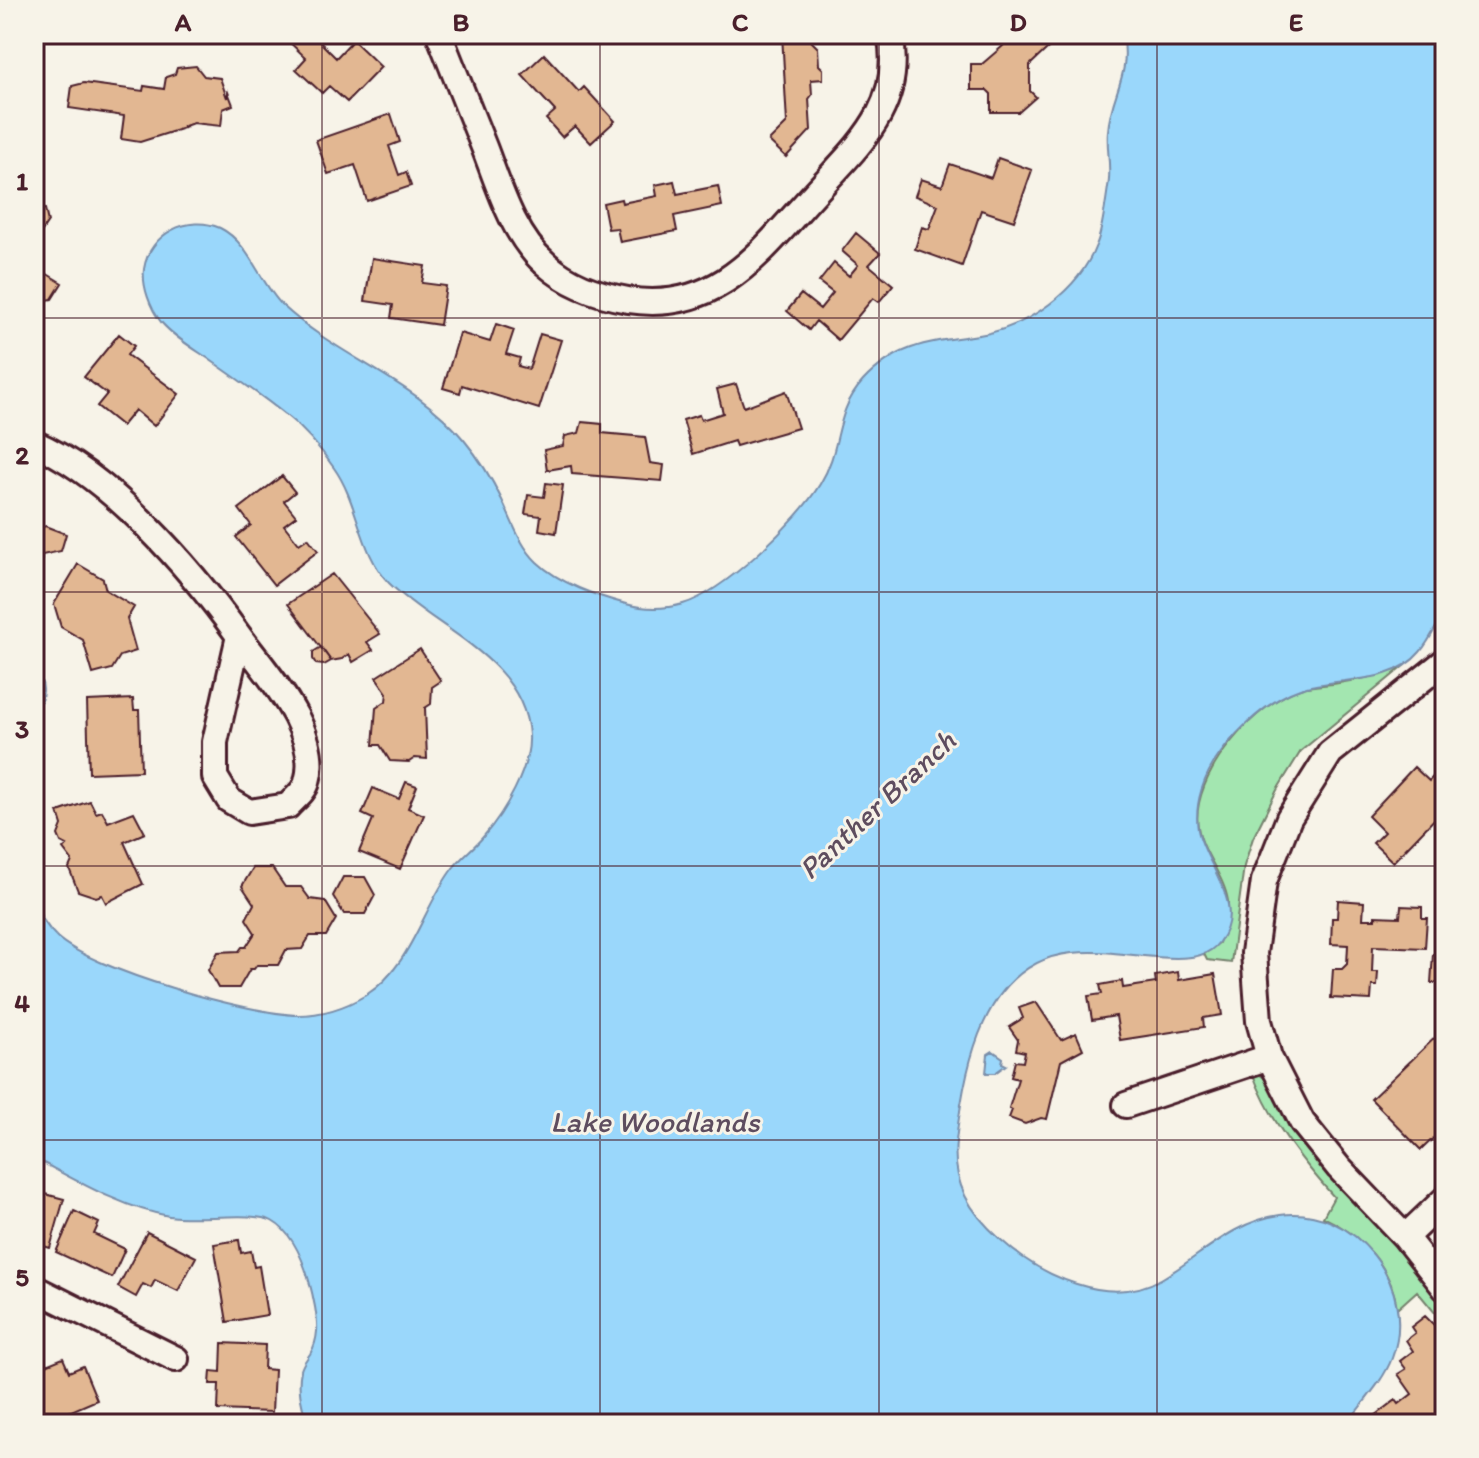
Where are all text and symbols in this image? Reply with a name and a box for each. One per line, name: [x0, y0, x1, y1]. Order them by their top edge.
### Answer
text: A: [174, 6, 192, 38]
text: B: [453, 6, 470, 38]
text: C: [732, 6, 749, 38]
text: D: [1009, 6, 1027, 38]
text: E: [1289, 6, 1303, 38]
text: 1: [16, 165, 28, 197]
text: 2: [15, 439, 29, 471]
text: 3: [15, 713, 29, 745]
water label: Panther Branch: [790, 722, 963, 887]
text: 4: [14, 987, 30, 1019]
water label: Lake Woodlands: [550, 1103, 761, 1140]
text: 5: [15, 1261, 29, 1293]

